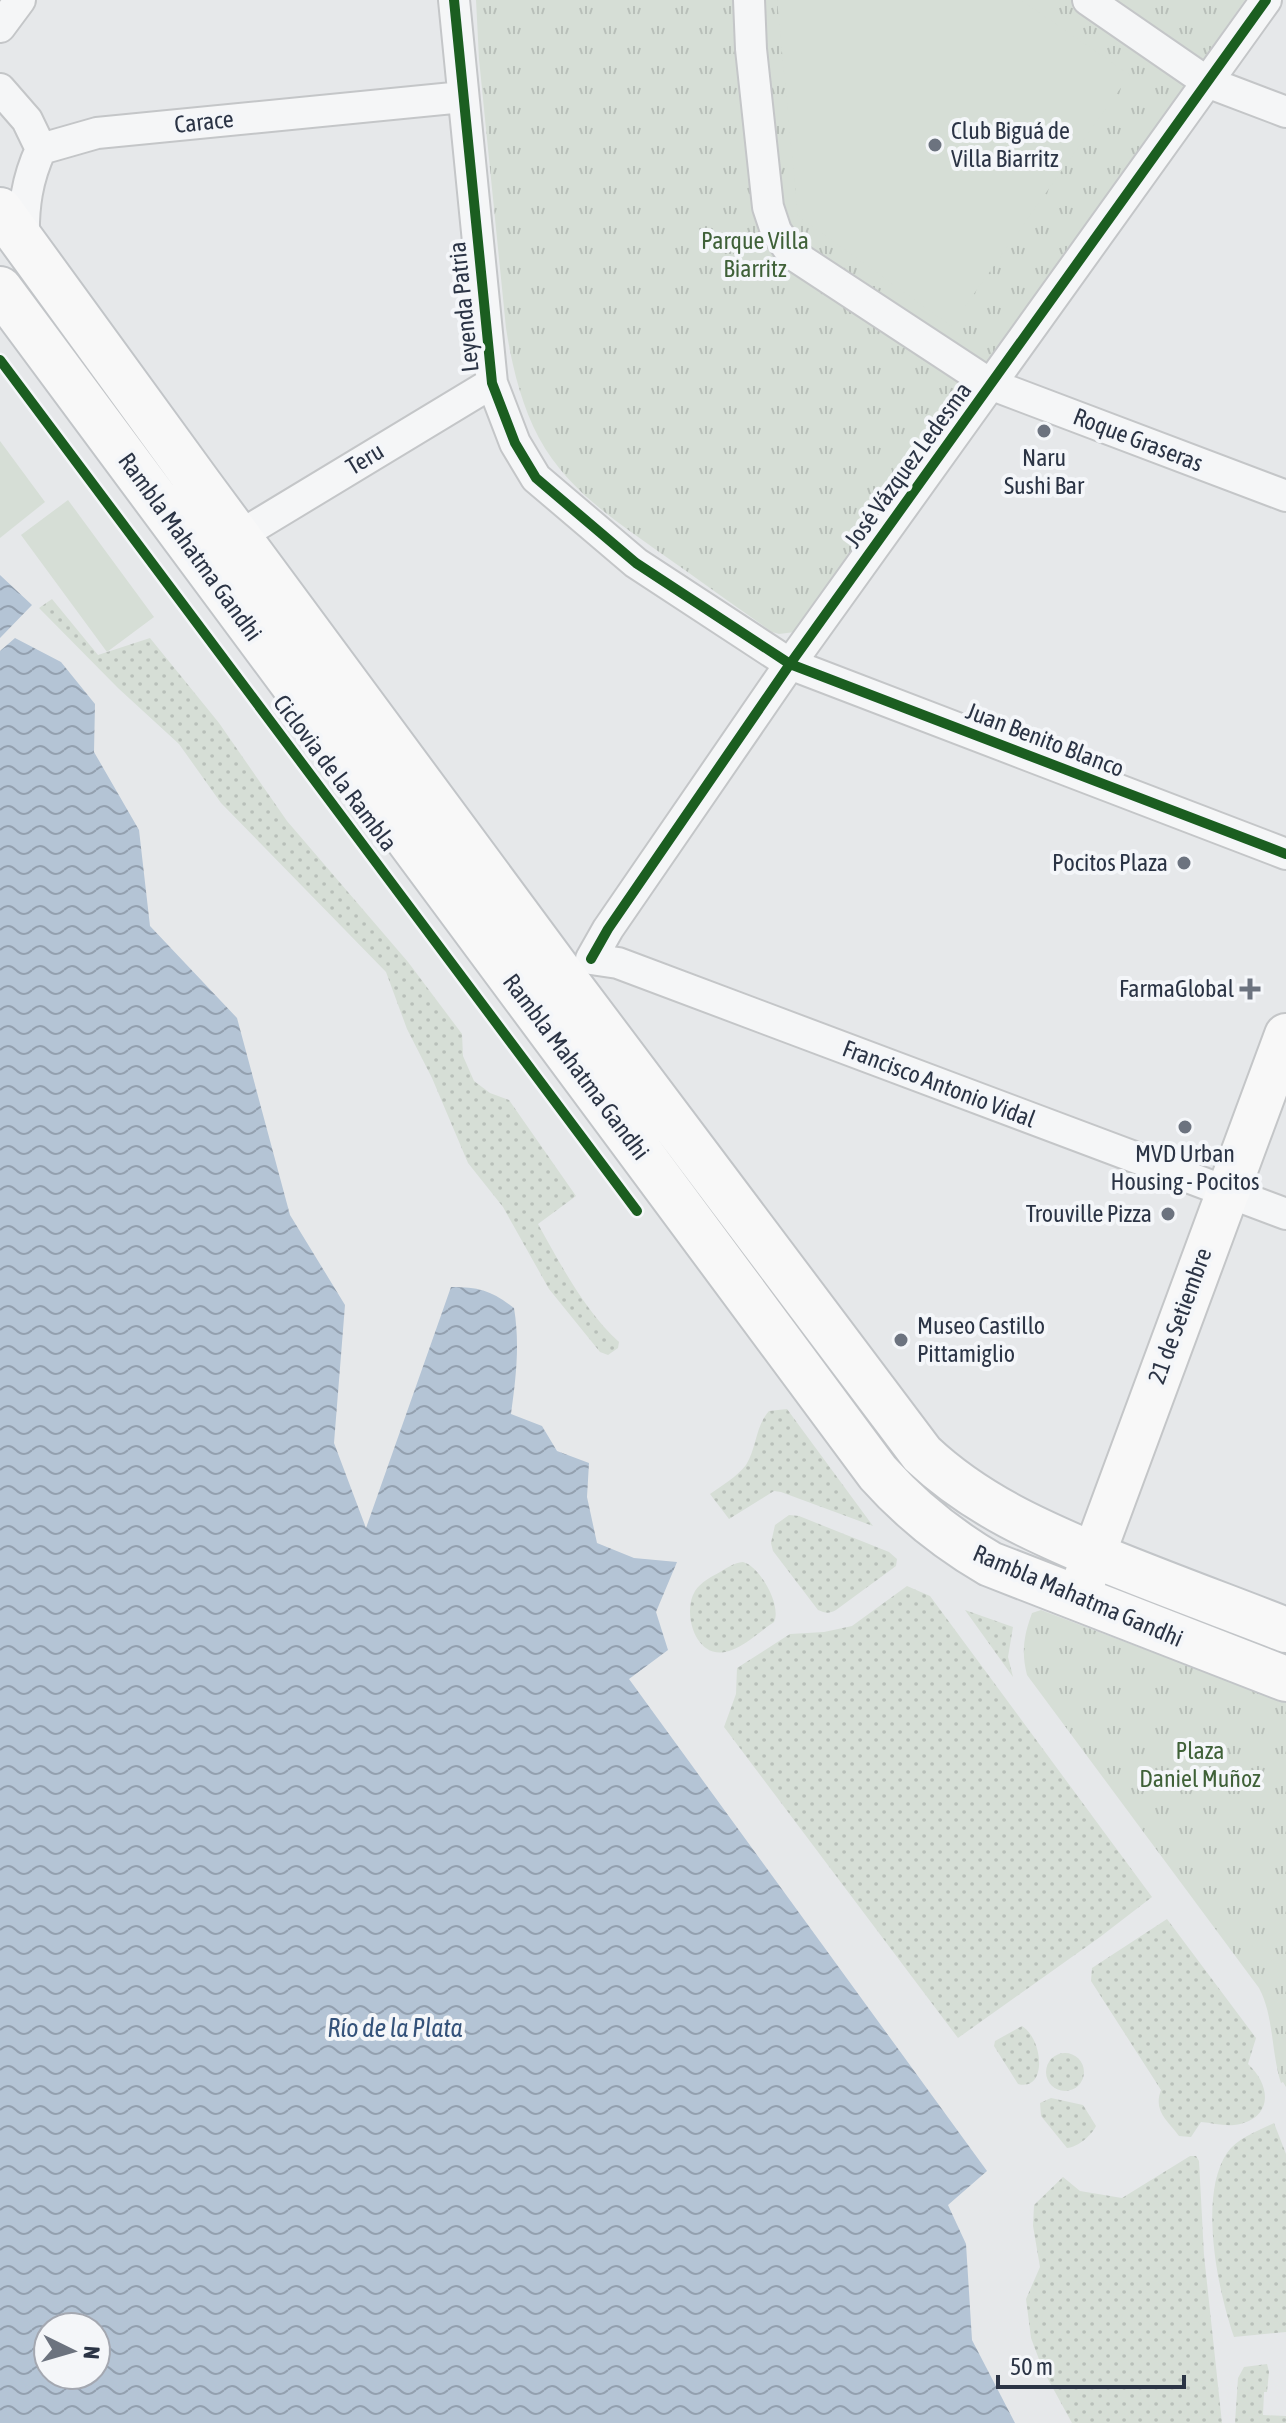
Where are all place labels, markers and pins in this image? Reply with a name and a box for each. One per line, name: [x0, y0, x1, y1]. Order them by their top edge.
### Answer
place label: Club Biguá de Villa Biarritz: [951, 117, 1070, 172]
marker: Club Biguá de Villa Biarritz: [926, 136, 944, 154]
marker: Naru Sushi Bar: [1035, 422, 1053, 440]
place label: Naru Sushi Bar: [1004, 444, 1085, 499]
place label: Pocitos Plaza: [1052, 849, 1168, 876]
marker: Pocitos Plaza: [1175, 854, 1193, 872]
place label: FarmaGlobal: [1119, 975, 1235, 1002]
marker: FarmaGlobal: [1241, 980, 1259, 998]
marker: MVD Urban Housing - Pocitos: [1176, 1118, 1194, 1136]
place label: MVD Urban Housing - Pocitos: [1111, 1140, 1259, 1195]
place label: Trouville Pizza: [1026, 1200, 1152, 1227]
marker: Trouville Pizza: [1159, 1205, 1177, 1223]
place label: Museo Castillo Pittamiglio: [917, 1312, 1045, 1367]
marker: Museo Castillo Pittamiglio: [892, 1331, 910, 1349]

